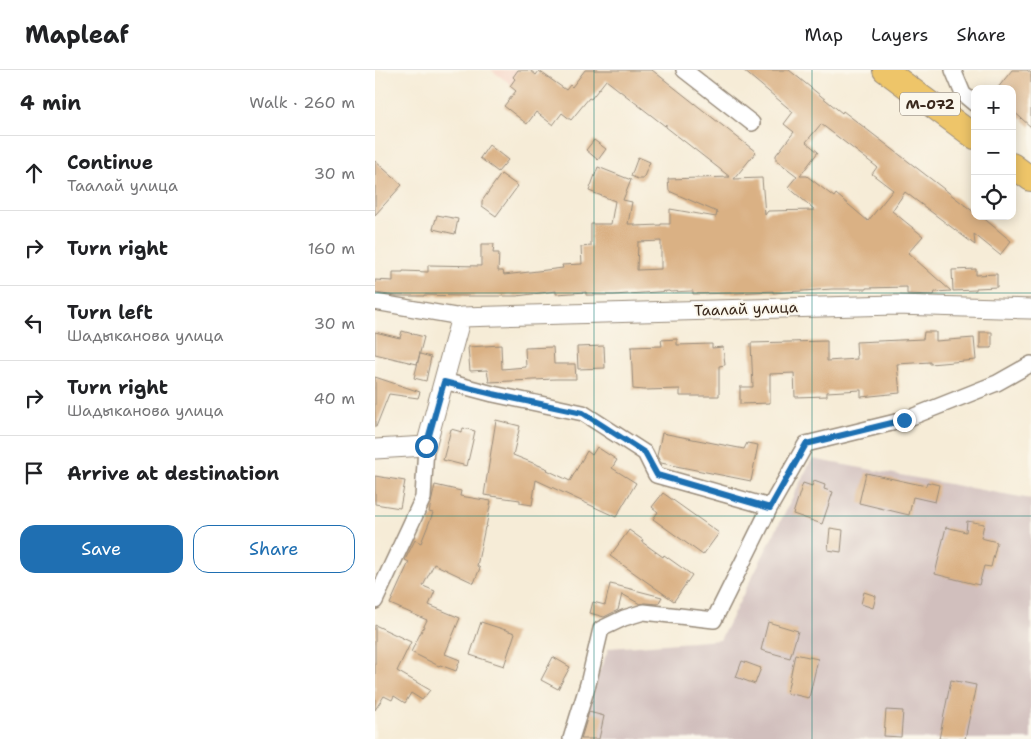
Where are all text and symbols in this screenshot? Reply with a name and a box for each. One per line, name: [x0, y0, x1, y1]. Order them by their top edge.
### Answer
text: Mapleaf: [25, 19, 129, 51]
text: Map: [805, 23, 843, 47]
text: Layers: [871, 23, 928, 47]
text: Share: [956, 23, 1006, 47]
map controls: [971, 85, 1016, 220]
button: +: [971, 85, 1016, 130]
text: 4 min: [20, 89, 81, 117]
text: Walk · 260 m: [249, 92, 355, 113]
road number: М-072: [900, 92, 960, 116]
button: −: [971, 130, 1016, 175]
text: Continue: [67, 150, 153, 175]
icon: ahead: [20, 159, 48, 187]
text: 30 m: [314, 163, 355, 184]
text: Таалай улица: [67, 175, 178, 196]
button: locate: [971, 175, 1016, 220]
icon: right: [20, 234, 48, 262]
text: Turn right: [67, 236, 168, 261]
text: 160 m: [308, 238, 355, 259]
street label: Таалай улица: [694, 297, 799, 321]
text: Turn left: [67, 300, 153, 325]
icon: left: [20, 309, 48, 337]
text: 30 m: [314, 313, 355, 334]
text: Шадыканова улица: [67, 325, 223, 346]
text: Turn right: [67, 375, 168, 400]
icon: right: [20, 384, 48, 412]
text: 40 m: [313, 388, 355, 409]
text: Шадыканова улица: [67, 400, 223, 421]
route end: [893, 409, 916, 432]
route start: [415, 435, 438, 458]
icon: arrive: [20, 459, 48, 487]
text: Arrive at destination: [67, 461, 279, 486]
button: Save: [20, 525, 183, 573]
button: Share: [193, 525, 355, 573]

